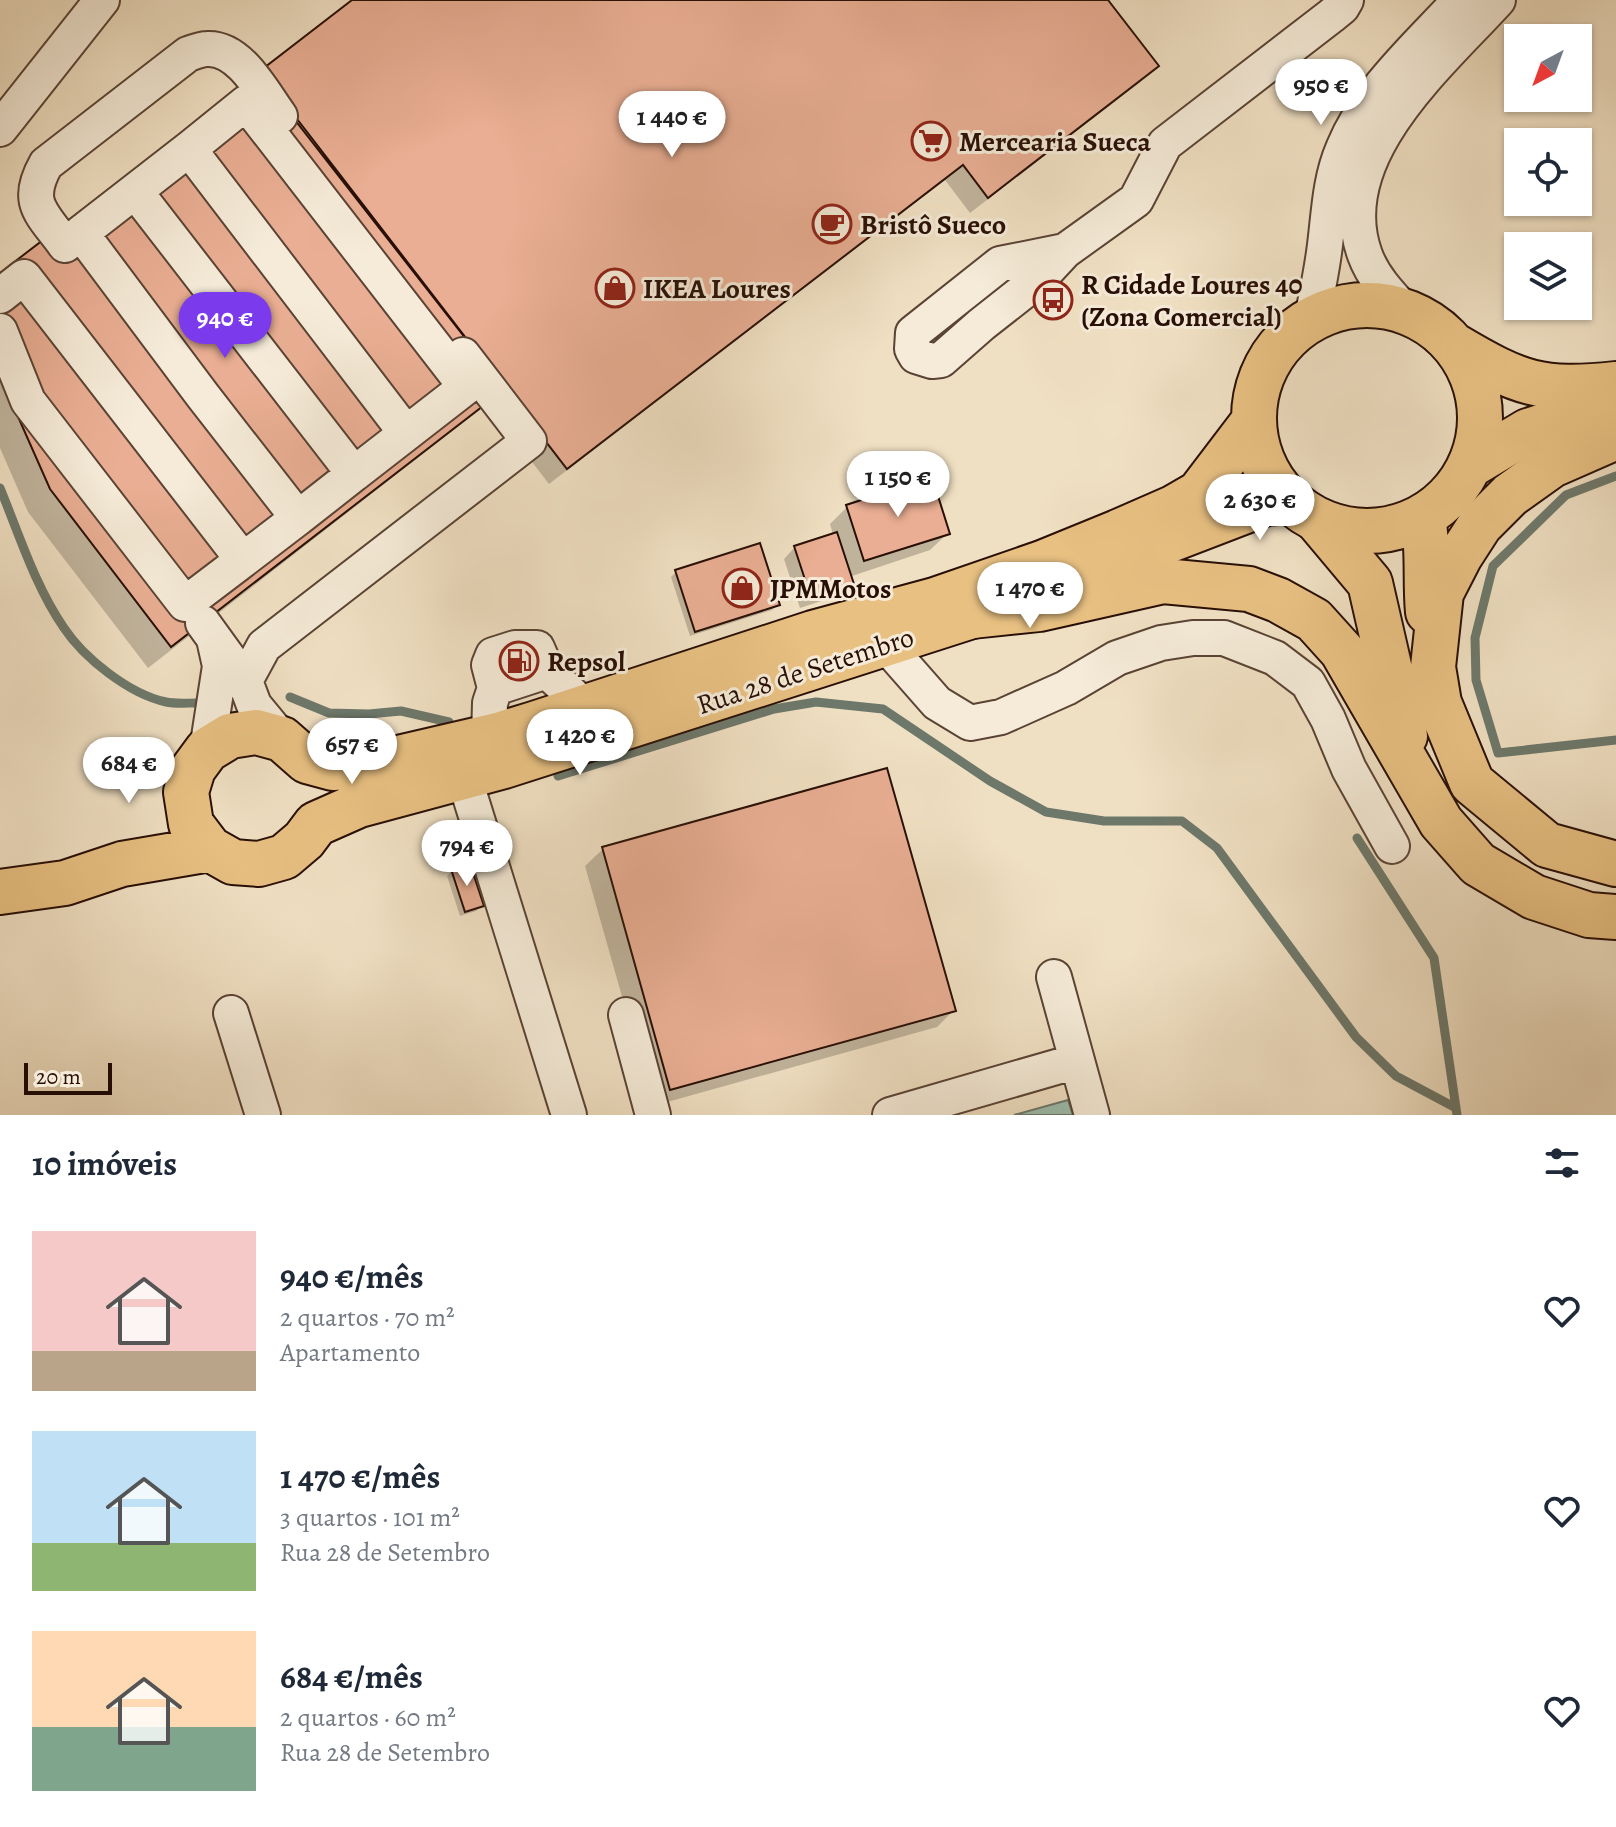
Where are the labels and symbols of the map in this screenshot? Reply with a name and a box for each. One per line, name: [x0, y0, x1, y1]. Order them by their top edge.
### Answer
north arrow: [1504, 24, 1592, 112]
pin: 950 €: [1265, 59, 1377, 127]
pin: 1 440 €: [598, 91, 746, 159]
supermarket icon: Mercearia Sueca: [910, 120, 952, 162]
place label: Mercearia Sueca: [959, 123, 1152, 161]
cafe icon: Bristô Sueco: [811, 203, 853, 245]
place label: Bristô Sueco: [860, 206, 1006, 244]
place label: R Cidade Loures 40 (Zona Comercial): [1081, 266, 1303, 336]
shop icon: IKEA Loures: [594, 267, 636, 309]
place label: IKEA Loures: [643, 270, 791, 308]
bus stop icon: R Cidade Loures 40 (Zona Comercial): [1032, 279, 1074, 321]
pin: 940 €: [169, 292, 281, 360]
pin: 1 150 €: [824, 451, 972, 519]
pin: 2 630 €: [1186, 474, 1334, 542]
pin: 1 470 €: [956, 562, 1104, 630]
shop icon: JPMMotos: [721, 567, 763, 609]
place label: JPMMotos: [770, 570, 891, 608]
street label: Rua 28 de Setembro: [692, 618, 919, 724]
fuel station icon: Repsol: [498, 640, 540, 682]
place label: Repsol: [547, 643, 626, 681]
pin: 1 420 €: [506, 709, 654, 777]
pin: 657 €: [296, 718, 408, 786]
pin: 684 €: [73, 737, 185, 805]
pin: 794 €: [411, 820, 523, 888]
scale bar: [24, 1059, 112, 1095]

